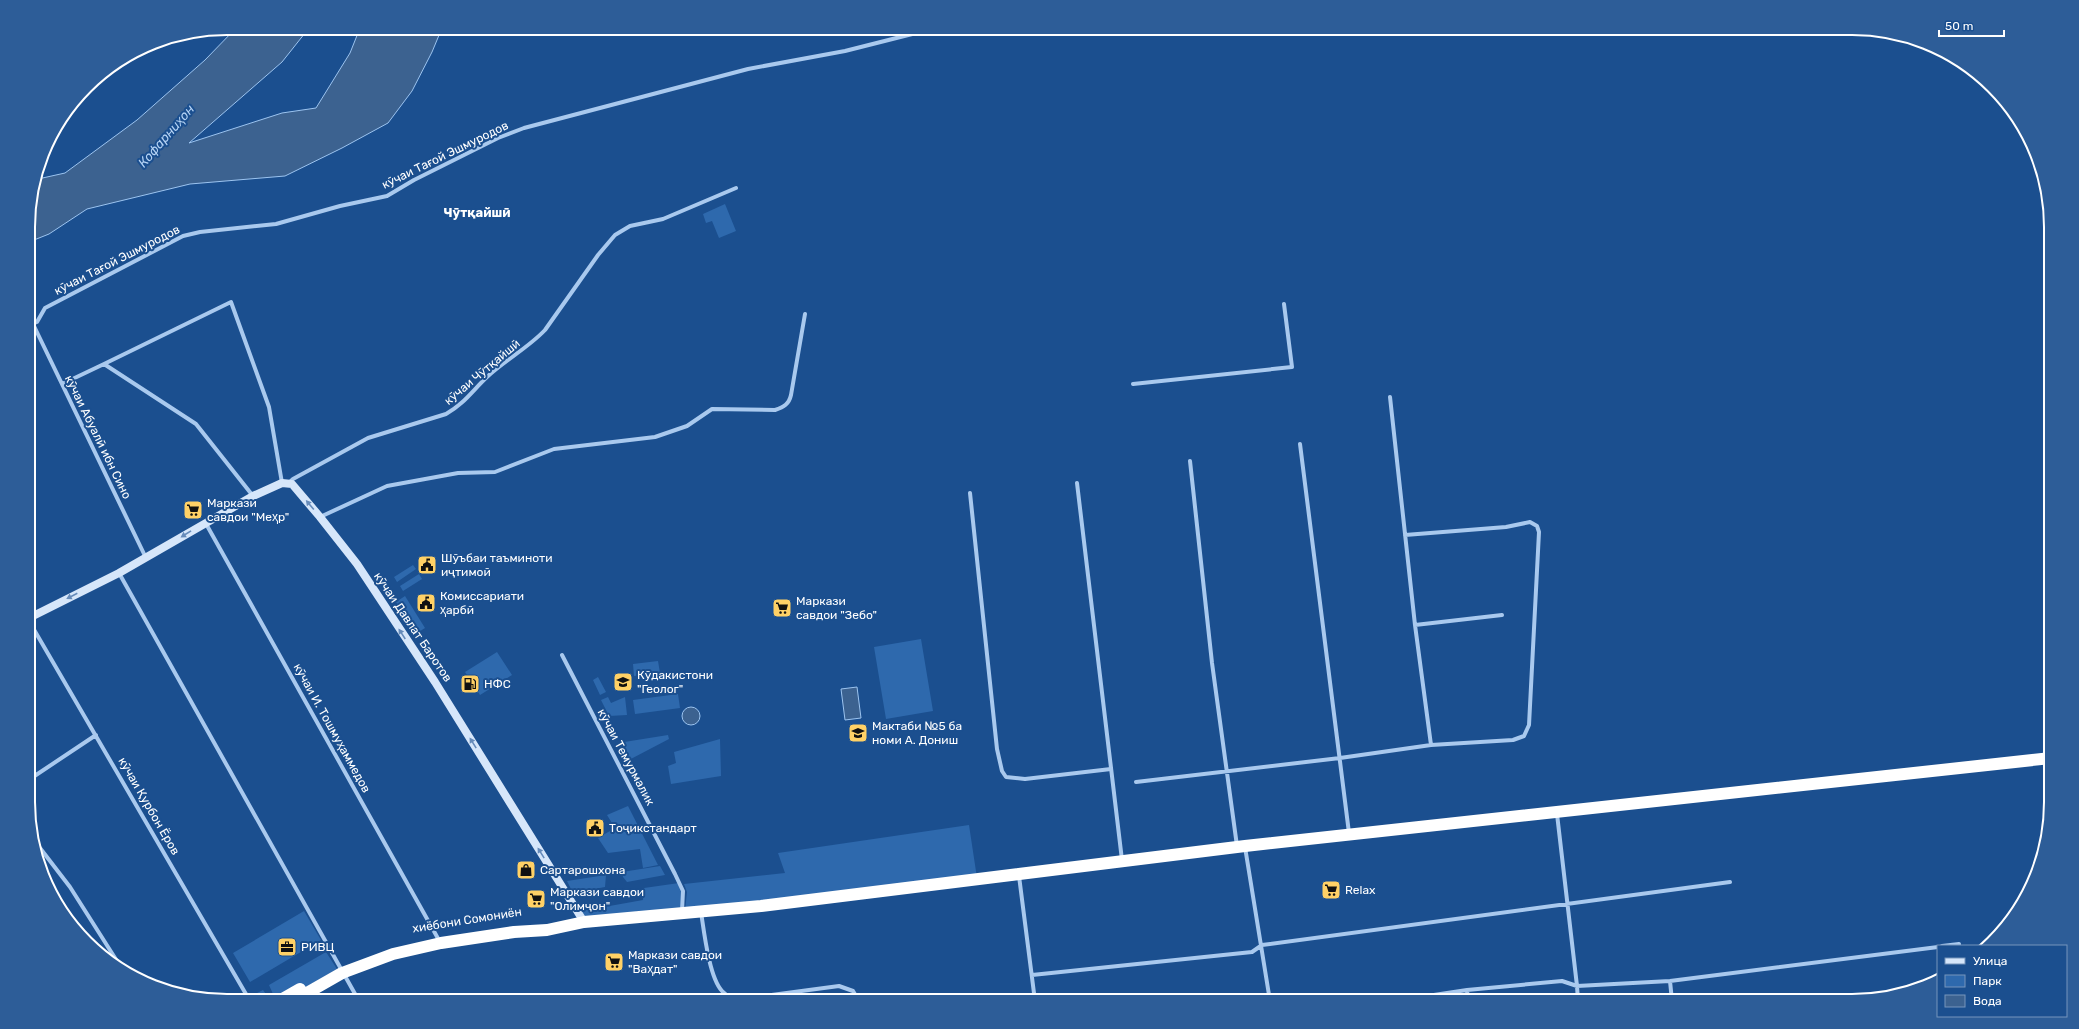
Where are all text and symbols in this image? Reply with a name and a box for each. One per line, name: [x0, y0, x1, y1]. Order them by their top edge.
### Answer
scale bar: [1939, 12, 2004, 38]
text: 50 m: [1945, 19, 1973, 33]
water label: Кофарниҳон: [135, 102, 197, 170]
street label: кӯчаи Тағой Эшмуродов: [379, 118, 511, 192]
district label: Чӯтқайшӣ: [443, 205, 511, 220]
street label: кӯчаи Тағой Эшмуродов: [52, 222, 182, 298]
street label: кӯчаи Чӯтқайшӣ: [441, 336, 523, 408]
street label: кӯчаи Абуалӣ ибн Сино: [62, 373, 134, 501]
place label: Маркази савдои "Меҳр": [207, 496, 289, 524]
supermarket icon: Маркази савдои "Меҳр": [182, 499, 204, 521]
one-way arrow: [306, 500, 315, 511]
one-way arrow: [180, 530, 192, 537]
place label: Шӯъбаи таъминоти иҷтимоӣ: [441, 551, 553, 579]
public building icon: Шӯъбаи таъминоти иҷтимоӣ: [416, 554, 438, 576]
street label: кӯчаи Давлат Баротов: [371, 570, 455, 685]
place label: Комиссариати ҳарбӣ: [440, 589, 524, 617]
public building icon: Комиссариати ҳарбӣ: [415, 592, 437, 614]
one-way arrow: [66, 593, 78, 600]
place label: Маркази савдои "Зебо": [796, 594, 877, 622]
supermarket icon: Маркази савдои "Зебо": [771, 597, 793, 619]
one-way arrow: [398, 629, 406, 639]
street label: кӯчаи И. Тошмуҳаммедов: [291, 661, 374, 795]
place label: Кӯдакистони "Геолог": [637, 668, 713, 696]
school or university icon: Кӯдакистони "Геолог": [612, 671, 634, 693]
fuel station icon: НФС: [459, 673, 481, 695]
place label: НФС: [484, 677, 511, 691]
street label: кӯчаи Темурмалик: [595, 706, 658, 808]
place label: Мактаби №5 ба номи А. Дониш: [872, 719, 962, 747]
school or university icon: Мактаби №5 ба номи А. Дониш: [847, 722, 869, 744]
one-way arrow: [469, 738, 477, 748]
street label: кӯчаи Қурбон Ёров: [115, 755, 183, 858]
public building icon: Тоҷикстандарт: [584, 817, 606, 839]
place label: Тоҷикстандарт: [609, 821, 697, 835]
one-way arrow: [538, 847, 545, 859]
shop icon: Сартарошхона: [515, 859, 537, 881]
place label: Сартарошхона: [540, 863, 625, 877]
supermarket icon: Relax: [1320, 879, 1342, 901]
place label: Relax: [1345, 883, 1376, 897]
place label: Маркази савдои "Олимҷон": [550, 885, 644, 913]
supermarket icon: Маркази савдои "Олимҷон": [525, 888, 547, 910]
street label: хиёбони Сомониён: [411, 904, 523, 936]
office icon: РИВЦ: [276, 936, 298, 958]
place label: РИВЦ: [301, 940, 335, 954]
legend: [1937, 945, 2067, 1017]
place label: Маркази савдои "Ваҳдат": [628, 948, 722, 976]
supermarket icon: Маркази савдои "Ваҳдат": [603, 951, 625, 973]
text: Улица: [1973, 954, 2007, 968]
text: Парк: [1973, 974, 2002, 988]
text: Вода: [1973, 994, 2002, 1008]

